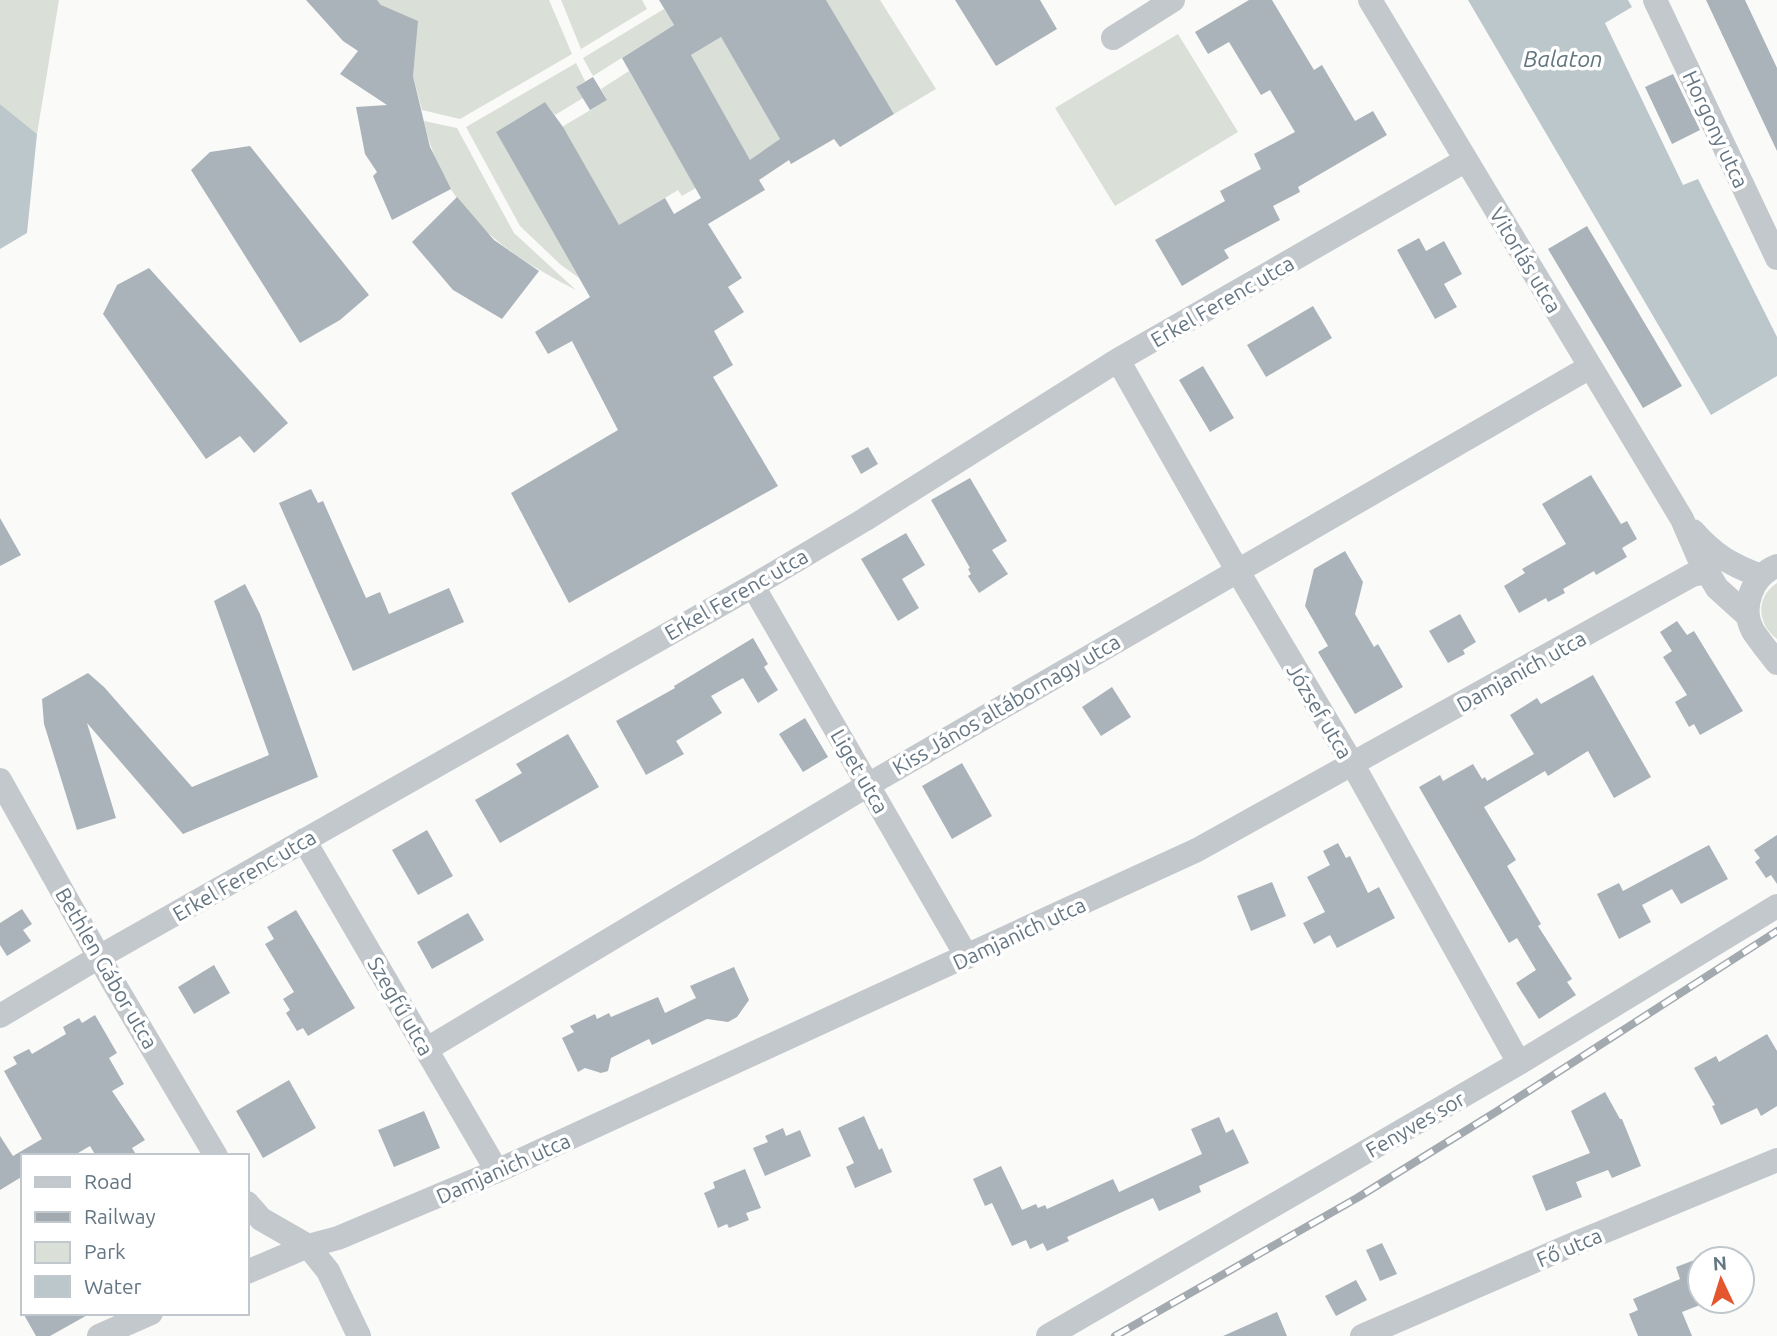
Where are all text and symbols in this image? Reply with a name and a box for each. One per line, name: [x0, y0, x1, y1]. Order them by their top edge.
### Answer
water label: Balaton: [1523, 46, 1603, 71]
street label: Horgony utca: [1678, 67, 1754, 191]
street label: Vitorlás utca: [1485, 203, 1567, 317]
street label: Erkel Ferenc utca: [1146, 250, 1298, 352]
street label: Erkel Ferenc utca: [660, 543, 812, 645]
street label: Damjanich utca: [1452, 626, 1590, 716]
street label: Kiss János altábornagy utca: [888, 629, 1124, 779]
street label: József utca: [1282, 659, 1358, 763]
street label: Liget utca: [826, 725, 894, 817]
street label: Erkel Ferenc utca: [168, 824, 320, 926]
street label: Bethlen Gábor utca: [51, 883, 163, 1053]
street label: Damjanich utca: [949, 892, 1089, 974]
street label: Szegfű utca: [363, 953, 439, 1059]
street label: Fenyves sor: [1361, 1086, 1469, 1162]
street label: Damjanich utca: [432, 1128, 574, 1208]
legend: [21, 1154, 248, 1315]
text: Road: [84, 1169, 132, 1193]
text: Railway: [84, 1204, 156, 1228]
street label: Fő utca: [1533, 1223, 1605, 1271]
text: Park: [84, 1239, 126, 1263]
north arrow: [1686, 1245, 1756, 1315]
text: N: [1712, 1252, 1728, 1275]
text: Water: [84, 1274, 142, 1298]

